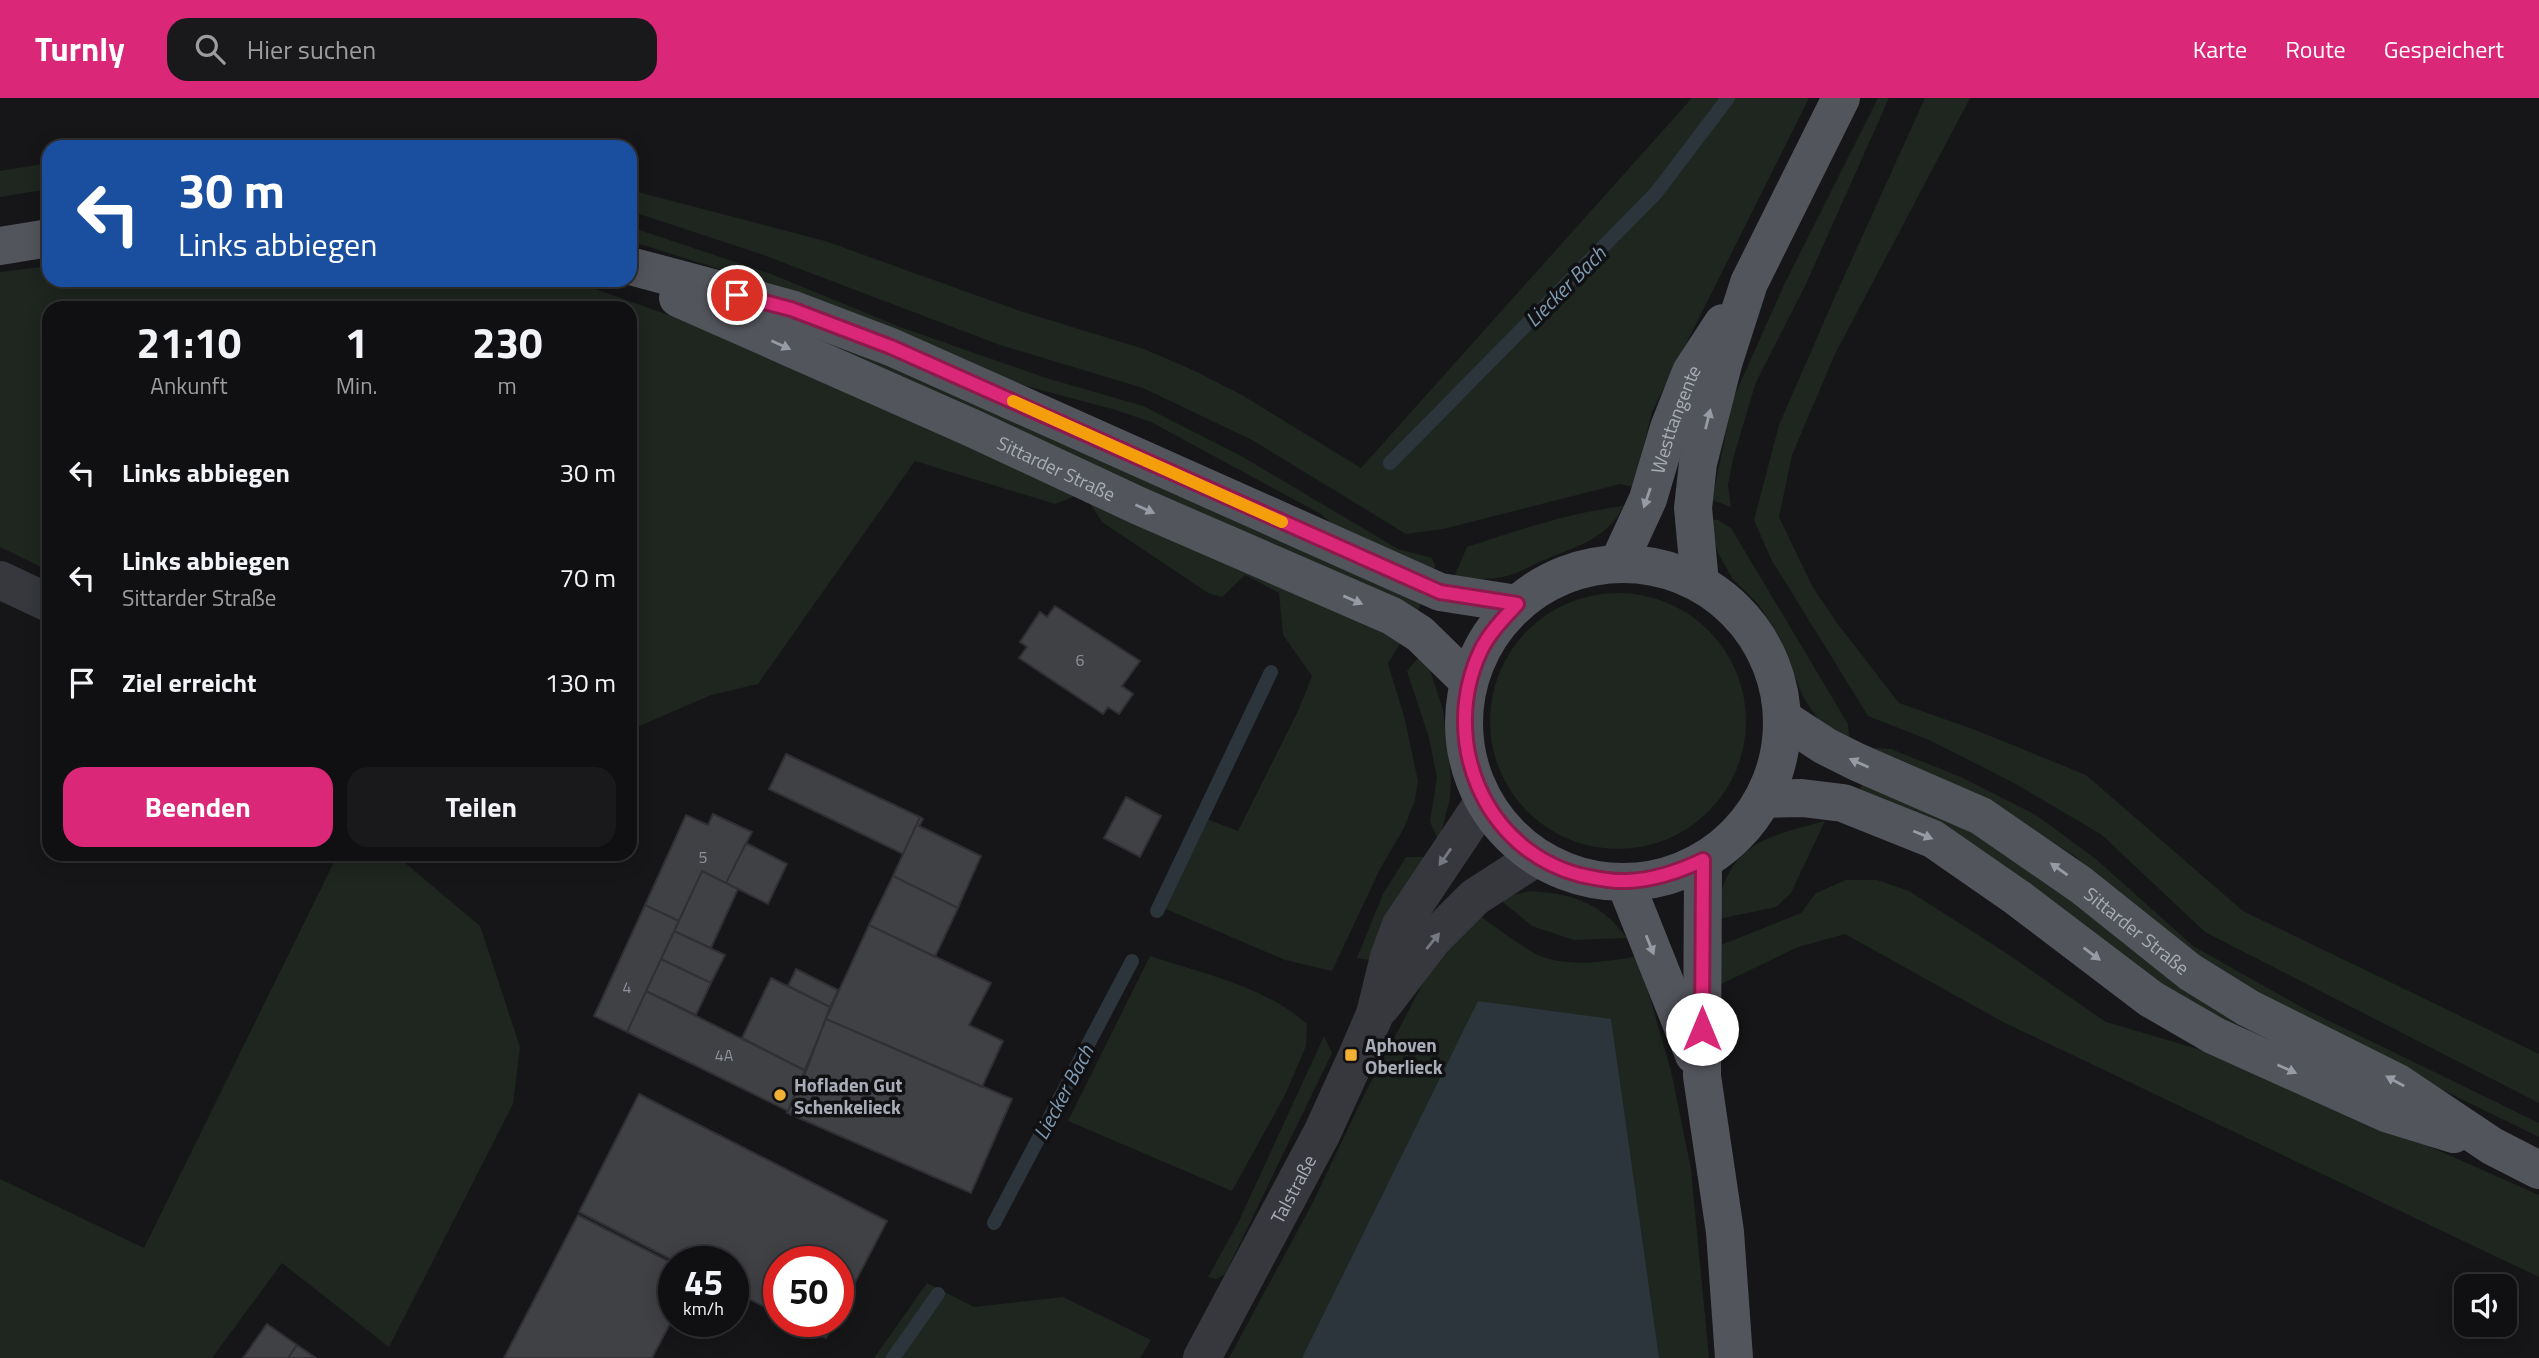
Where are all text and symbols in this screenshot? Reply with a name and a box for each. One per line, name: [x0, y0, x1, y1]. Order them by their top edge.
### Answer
search box: [167, 18, 657, 81]
text: Turnly: [35, 24, 125, 74]
icon: search: [191, 30, 229, 68]
text: Hier suchen: [247, 30, 376, 69]
text: Karte: [2193, 31, 2247, 67]
text: Route: [2285, 31, 2346, 67]
text: Gespeichert: [2384, 31, 2504, 67]
text: 30 m: [178, 152, 285, 227]
icon: left: [63, 168, 154, 259]
text: Links abbiegen: [178, 220, 377, 268]
water label: Liecker Bach: [1517, 238, 1613, 334]
pin: [707, 265, 767, 325]
icon: arrive: [718, 276, 756, 314]
text: 21:10: [136, 310, 241, 374]
text: 1: [345, 310, 368, 374]
text: 230: [472, 310, 543, 374]
one-way arrow: [771, 339, 791, 351]
street label: Westtangente: [1642, 358, 1707, 477]
text: Ankunft: [150, 368, 228, 403]
text: Min.: [336, 368, 377, 403]
text: m: [498, 368, 517, 403]
one-way arrow: [1703, 407, 1714, 429]
street label: Sittarder Straße: [993, 427, 1121, 508]
text: Links abbiegen: [122, 453, 290, 492]
text: 30 m: [559, 453, 616, 492]
icon: left: [63, 454, 101, 492]
one-way arrow: [1641, 488, 1652, 509]
one-way arrow: [1135, 503, 1155, 515]
text: Links abbiegen: [122, 541, 290, 580]
text: 70 m: [559, 558, 616, 597]
icon: left: [63, 559, 101, 597]
text: Sittarder Straße: [122, 580, 276, 615]
one-way arrow: [1343, 594, 1364, 605]
house number: 6: [1076, 648, 1085, 672]
text: Ziel erreicht: [122, 663, 257, 702]
text: 130 m: [545, 663, 616, 702]
icon: arrive: [63, 664, 101, 702]
one-way arrow: [1849, 757, 1869, 769]
button: Beenden: [63, 767, 333, 847]
button: Teilen: [347, 767, 616, 847]
one-way arrow: [1913, 830, 1934, 841]
house number: 5: [699, 845, 708, 869]
one-way arrow: [1438, 848, 1452, 866]
one-way arrow: [2050, 862, 2068, 876]
street label: Sittarder Straße: [2079, 879, 2196, 981]
one-way arrow: [1425, 933, 1440, 951]
one-way arrow: [1645, 934, 1656, 955]
one-way arrow: [2083, 946, 2101, 960]
house number: 4: [623, 975, 632, 999]
position arrow: [1665, 992, 1739, 1066]
place label: Aphoven Oberlieck: [1365, 1030, 1443, 1081]
water label: Liecker Bach: [1025, 1038, 1102, 1145]
house number: 4A: [715, 1043, 734, 1067]
marker: Aphoven Oberlieck: [1343, 1047, 1359, 1063]
one-way arrow: [2277, 1063, 2297, 1075]
place label: Hofladen Gut Schenkelieck: [794, 1070, 902, 1121]
one-way arrow: [2385, 1075, 2404, 1087]
marker: Hofladen Gut Schenkelieck: [772, 1087, 788, 1103]
street label: Talstraße: [1262, 1149, 1323, 1228]
speed limit sign: 50: [763, 1246, 854, 1337]
text: 45: [684, 1255, 723, 1309]
map controls: [2454, 1274, 2517, 1337]
button: sound: [2454, 1274, 2517, 1337]
text: km/h: [683, 1295, 724, 1322]

